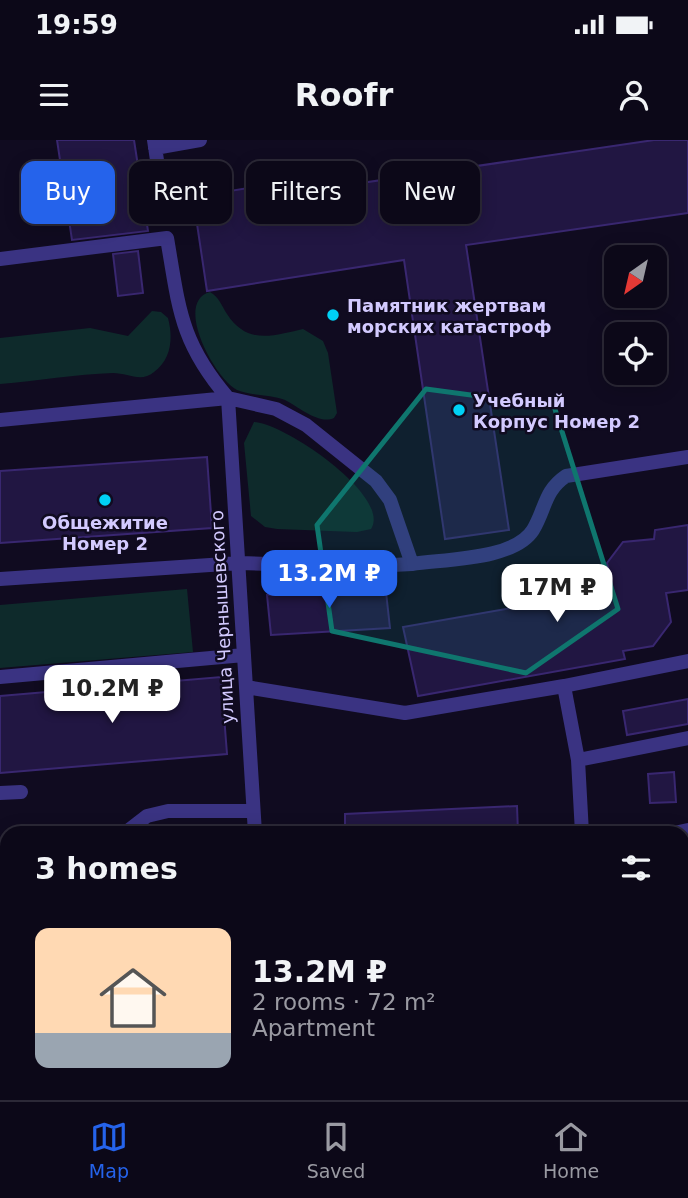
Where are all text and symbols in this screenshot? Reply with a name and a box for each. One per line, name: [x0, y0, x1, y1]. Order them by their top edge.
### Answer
text: 19:59: [35, 10, 118, 40]
icon: menu: [35, 76, 73, 114]
text: Roofr: [295, 76, 393, 114]
icon: person: [615, 76, 653, 114]
chip: Buy: [21, 161, 115, 224]
chip: Rent: [129, 161, 232, 224]
chip: Filters: [246, 161, 366, 224]
chip: New: [380, 161, 480, 224]
north arrow: [604, 245, 667, 308]
map controls: [604, 245, 667, 385]
place label: Памятник жертвам морских катастроф: [347, 295, 552, 337]
marker: Памятник жертвам морских катастроф: [325, 307, 341, 323]
button: locate: [604, 322, 667, 385]
place label: Учебный Корпус Номер 2: [473, 390, 640, 432]
marker: Учебный Корпус Номер 2: [451, 402, 467, 418]
marker: Общежитие Номер 2: [97, 492, 113, 508]
street label: улица Чернышевского: [206, 510, 238, 724]
place label: Общежитие Номер 2: [42, 512, 168, 554]
pin: 13.2M ₽: [264, 550, 394, 610]
text: 13.2M ₽: [277, 560, 381, 586]
pin: 17M ₽: [508, 564, 606, 624]
text: 17M ₽: [518, 574, 596, 600]
pin: 10.2M ₽: [47, 666, 177, 725]
text: 10.2M ₽: [60, 675, 164, 701]
icon: filters: [617, 849, 655, 887]
text: 3 homes: [35, 851, 178, 886]
text: 13.2M ₽: [252, 954, 387, 989]
icon: home: [91, 956, 175, 1040]
text: 2 rooms · 72 m²: [252, 989, 436, 1015]
text: Apartment: [252, 1015, 375, 1041]
tab: Map: [89, 1118, 129, 1182]
tab: Saved: [307, 1118, 365, 1182]
tab: Home: [543, 1118, 599, 1182]

